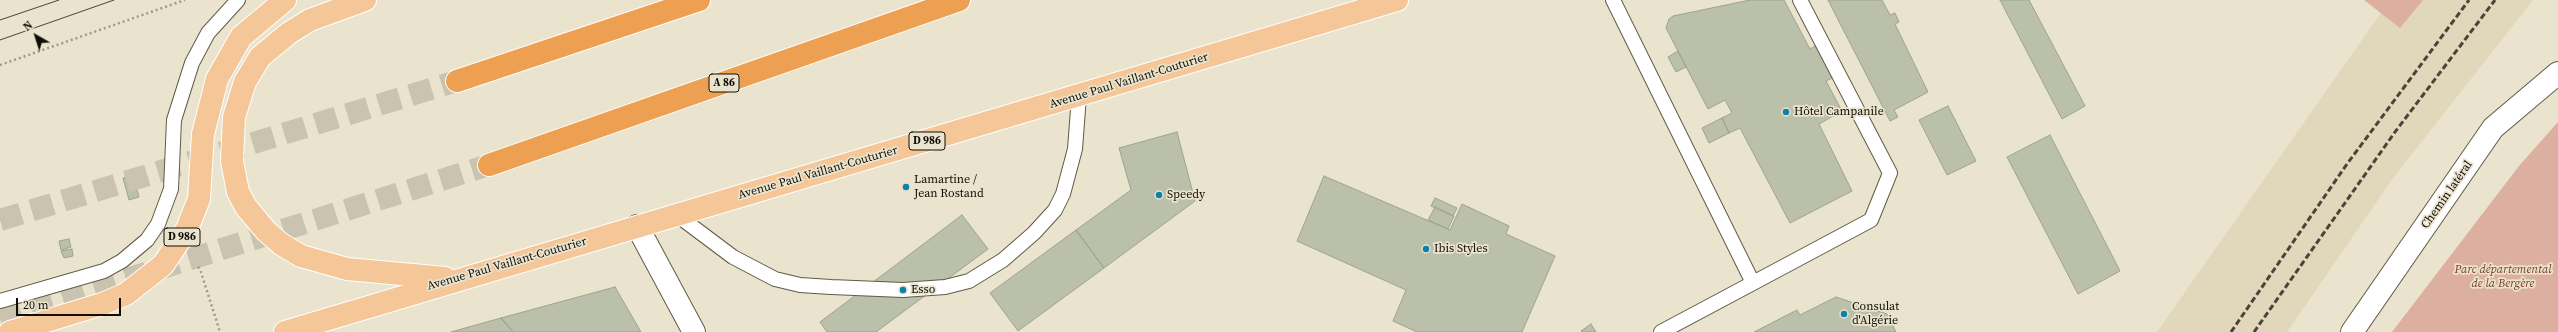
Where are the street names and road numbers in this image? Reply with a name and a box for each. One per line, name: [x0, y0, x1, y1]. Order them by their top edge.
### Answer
street label: Avenue Paul Vaillant-Couturier: [1048, 50, 1210, 112]
road number: A 86: [709, 74, 739, 92]
road number: D 986: [909, 132, 945, 150]
street label: Avenue Paul Vaillant-Couturier: [737, 143, 899, 203]
street label: Chemin latéral: [2418, 158, 2476, 232]
road number: D 986: [164, 228, 200, 246]
street label: Avenue Paul Vaillant-Couturier: [426, 234, 588, 294]

